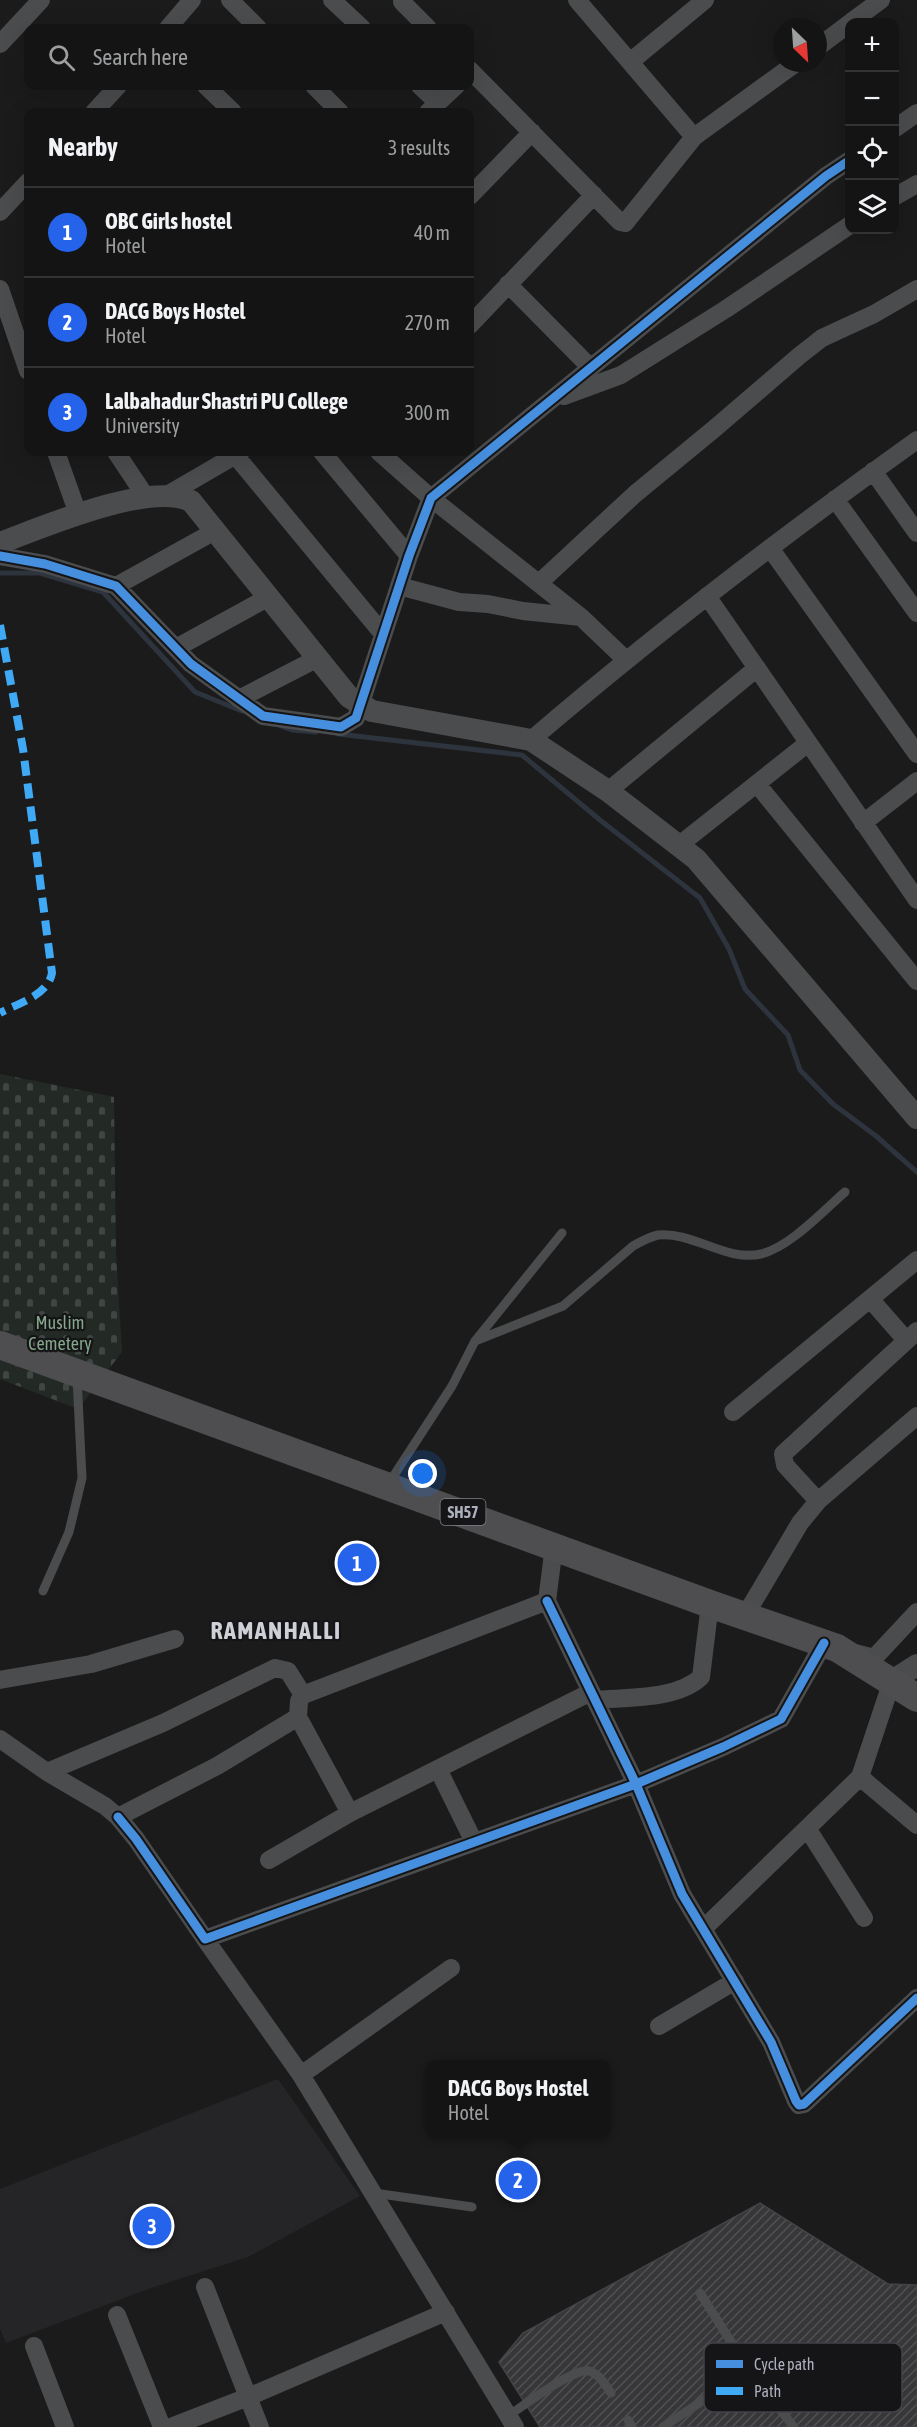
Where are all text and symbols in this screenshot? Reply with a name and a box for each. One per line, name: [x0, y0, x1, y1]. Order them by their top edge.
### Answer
north arrow: [773, 18, 827, 72]
map controls: [845, 18, 899, 234]
button: +: [845, 18, 899, 72]
search box: [24, 24, 474, 90]
icon: search: [45, 41, 78, 74]
text: Search here: [93, 44, 188, 70]
button: −: [845, 72, 899, 126]
button: locate: [845, 126, 899, 180]
text: Nearby: [48, 132, 118, 162]
text: 3 results: [388, 136, 450, 159]
button: layers: [845, 180, 899, 234]
text: OBC Girls hostel: [105, 208, 232, 234]
text: 1: [63, 221, 72, 244]
text: 40 m: [414, 221, 450, 244]
text: Hotel: [105, 234, 146, 257]
text: DACG Boys Hostel: [105, 298, 245, 324]
text: 2: [63, 311, 72, 334]
text: 270 m: [405, 311, 450, 334]
text: Hotel: [105, 324, 146, 347]
text: Lalbahadur Shastri PU College: [105, 388, 348, 414]
text: 3: [63, 401, 72, 424]
text: 300 m: [405, 401, 450, 424]
text: University: [105, 414, 180, 437]
park label: Muslim Cemetery: [28, 1312, 92, 1354]
your location: [408, 1459, 437, 1488]
road number: SH57: [440, 1499, 486, 1525]
pin: 1: [338, 1540, 376, 1586]
district label: RAMANHALLI: [210, 1617, 342, 1644]
popup: [425, 2060, 611, 2138]
text: DACG Boys Hostel: [448, 2075, 588, 2101]
text: Hotel: [448, 2101, 489, 2124]
pin: 2: [498, 2158, 538, 2202]
pin: 3: [132, 2204, 172, 2248]
legend: [704, 2343, 902, 2412]
text: Cycle path: [754, 2355, 814, 2374]
text: Path: [754, 2382, 781, 2400]

